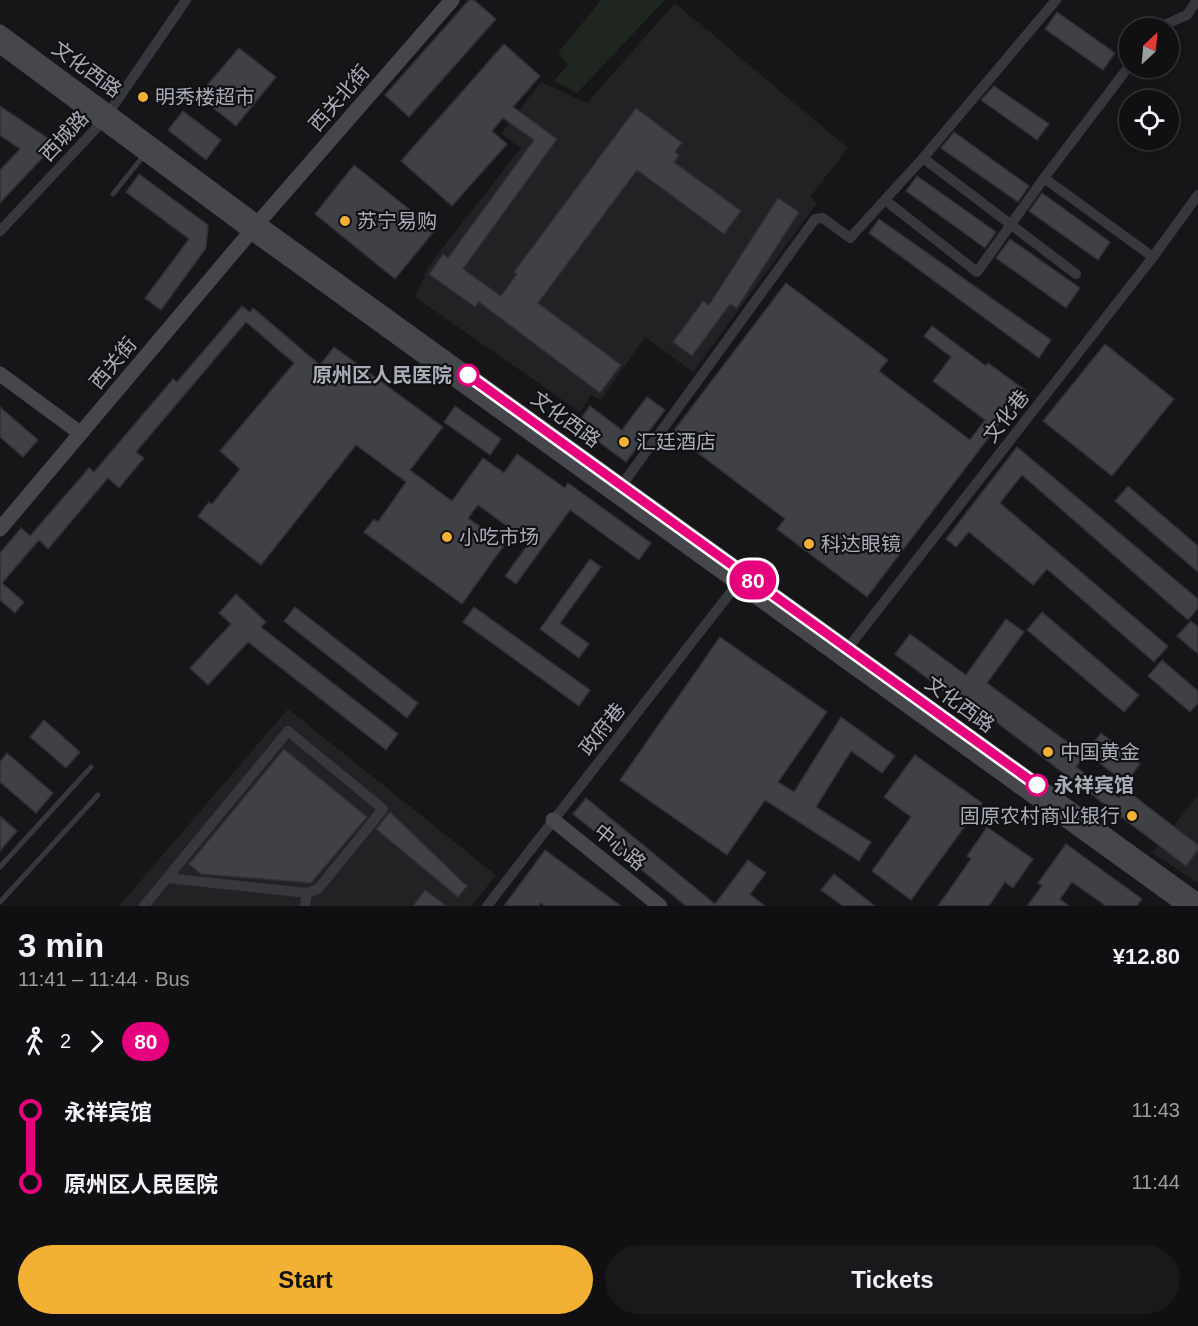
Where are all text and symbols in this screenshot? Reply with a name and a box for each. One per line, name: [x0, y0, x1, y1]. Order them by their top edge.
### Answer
north arrow: [1119, 18, 1179, 78]
map controls: [1119, 18, 1179, 150]
street label: 文化西路: [48, 37, 126, 101]
street label: 西关北街: [304, 61, 374, 135]
place label: 明秀楼超市: [155, 86, 255, 108]
marker: 明秀楼超市: [136, 90, 150, 104]
button: locate: [1119, 90, 1179, 150]
street label: 西城路: [35, 107, 93, 165]
place label: 苏宁易购: [357, 210, 437, 232]
marker: 苏宁易购: [338, 214, 352, 228]
street label: 西关街: [85, 333, 141, 393]
place label: 原州区人民医院: [312, 364, 452, 386]
marker: 原州区人民医院: [457, 364, 479, 386]
street label: 文化巷: [979, 386, 1033, 446]
street label: 文化西路: [527, 387, 605, 451]
place label: 汇廷酒店: [636, 431, 716, 453]
marker: 汇廷酒店: [617, 435, 631, 449]
place label: 小吃市场: [459, 526, 539, 548]
marker: 小吃市场: [440, 530, 454, 544]
place label: 科达眼镜: [821, 533, 901, 555]
marker: 科达眼镜: [802, 537, 816, 551]
line badge: 80: [726, 560, 780, 600]
text: 80: [741, 569, 765, 592]
street label: 文化西路: [921, 672, 999, 736]
street label: 政府巷: [575, 699, 629, 759]
place label: 中国黄金: [1060, 741, 1140, 763]
marker: 中国黄金: [1041, 745, 1055, 759]
marker: 永祥宾馆: [1026, 774, 1048, 796]
place label: 永祥宾馆: [1054, 774, 1134, 796]
place label: 固原农村商业银行: [960, 805, 1120, 827]
marker: 固原农村商业银行: [1125, 809, 1139, 823]
street label: 中心路: [590, 820, 650, 874]
text: 3 min: [18, 927, 104, 964]
text: ¥12.80: [1113, 944, 1180, 969]
text: 11:41 – 11:44 · Bus: [18, 968, 190, 990]
icon: walk: [18, 1025, 51, 1058]
icon: forward: [80, 1025, 113, 1058]
text: 2: [60, 1030, 71, 1052]
text: 80: [134, 1030, 157, 1053]
text: 11:43: [1131, 1099, 1180, 1121]
text: 永祥宾馆: [64, 1100, 152, 1125]
text: 11:44: [1131, 1171, 1180, 1193]
text: 原州区人民医院: [64, 1172, 218, 1197]
button: Start: [18, 1245, 593, 1314]
button: Tickets: [605, 1245, 1180, 1314]

